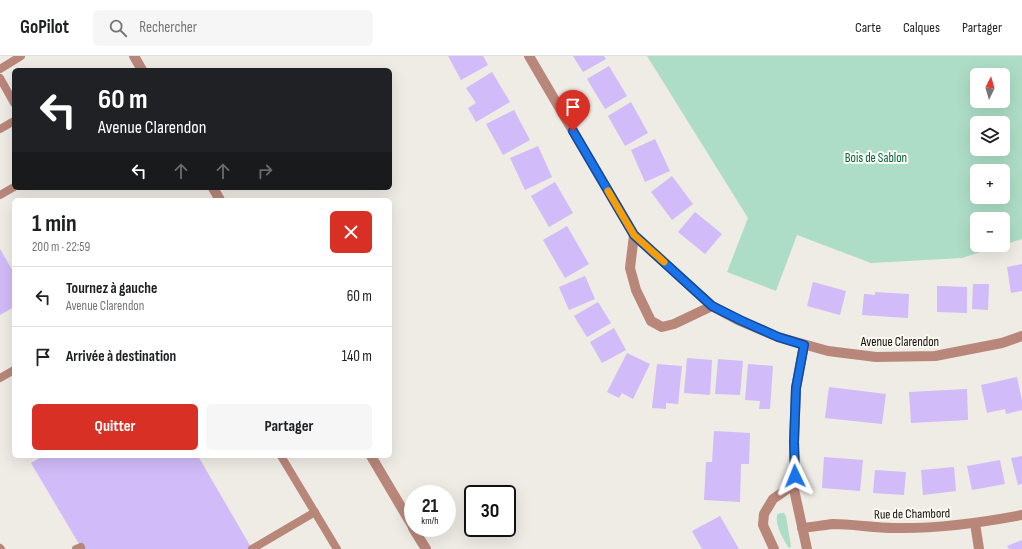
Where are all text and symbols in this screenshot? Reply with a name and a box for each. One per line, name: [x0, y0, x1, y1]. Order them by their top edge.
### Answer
search box: [93, 10, 373, 46]
text: GoPilot: [20, 16, 69, 39]
icon: search: [107, 17, 129, 39]
text: Rechercher: [139, 18, 197, 37]
text: Carte: [855, 19, 881, 36]
text: Calques: [903, 19, 940, 36]
text: Partager: [962, 19, 1002, 36]
north arrow: [970, 68, 1010, 108]
map controls: [970, 68, 1010, 252]
text: 60 m: [98, 83, 147, 116]
icon: left: [32, 84, 84, 136]
pin: [556, 90, 590, 131]
icon: arrive: [562, 96, 584, 118]
button: layers: [970, 116, 1010, 156]
text: Avenue Clarendon: [98, 117, 206, 138]
park label: Bois de Sablon: [845, 150, 907, 166]
icon: left: [128, 160, 150, 182]
icon: ahead: [170, 160, 192, 182]
icon: ahead: [212, 160, 234, 182]
icon: right: [254, 160, 276, 182]
button: +: [970, 164, 1010, 204]
text: 1 min: [32, 209, 77, 238]
button: close: [330, 211, 372, 253]
button: −: [970, 212, 1010, 252]
text: 200 m · 22:59: [32, 239, 90, 255]
text: Tournez à gauche: [66, 279, 157, 298]
icon: left: [32, 286, 54, 308]
text: 60 m: [347, 287, 372, 306]
text: Avenue Clarendon: [66, 298, 144, 314]
street label: Avenue Clarendon: [860, 334, 939, 350]
icon: arrive: [32, 346, 54, 368]
text: Arrivée à destination: [66, 347, 176, 366]
text: 140 m: [342, 347, 372, 366]
button: Quitter: [32, 404, 198, 450]
button: Partager: [206, 404, 372, 450]
position arrow: [774, 455, 816, 497]
speed limit sign: 30: [464, 485, 516, 537]
text: 21: [422, 494, 438, 518]
street label: Rue de Chambord: [874, 505, 950, 523]
text: km/h: [421, 515, 439, 527]

